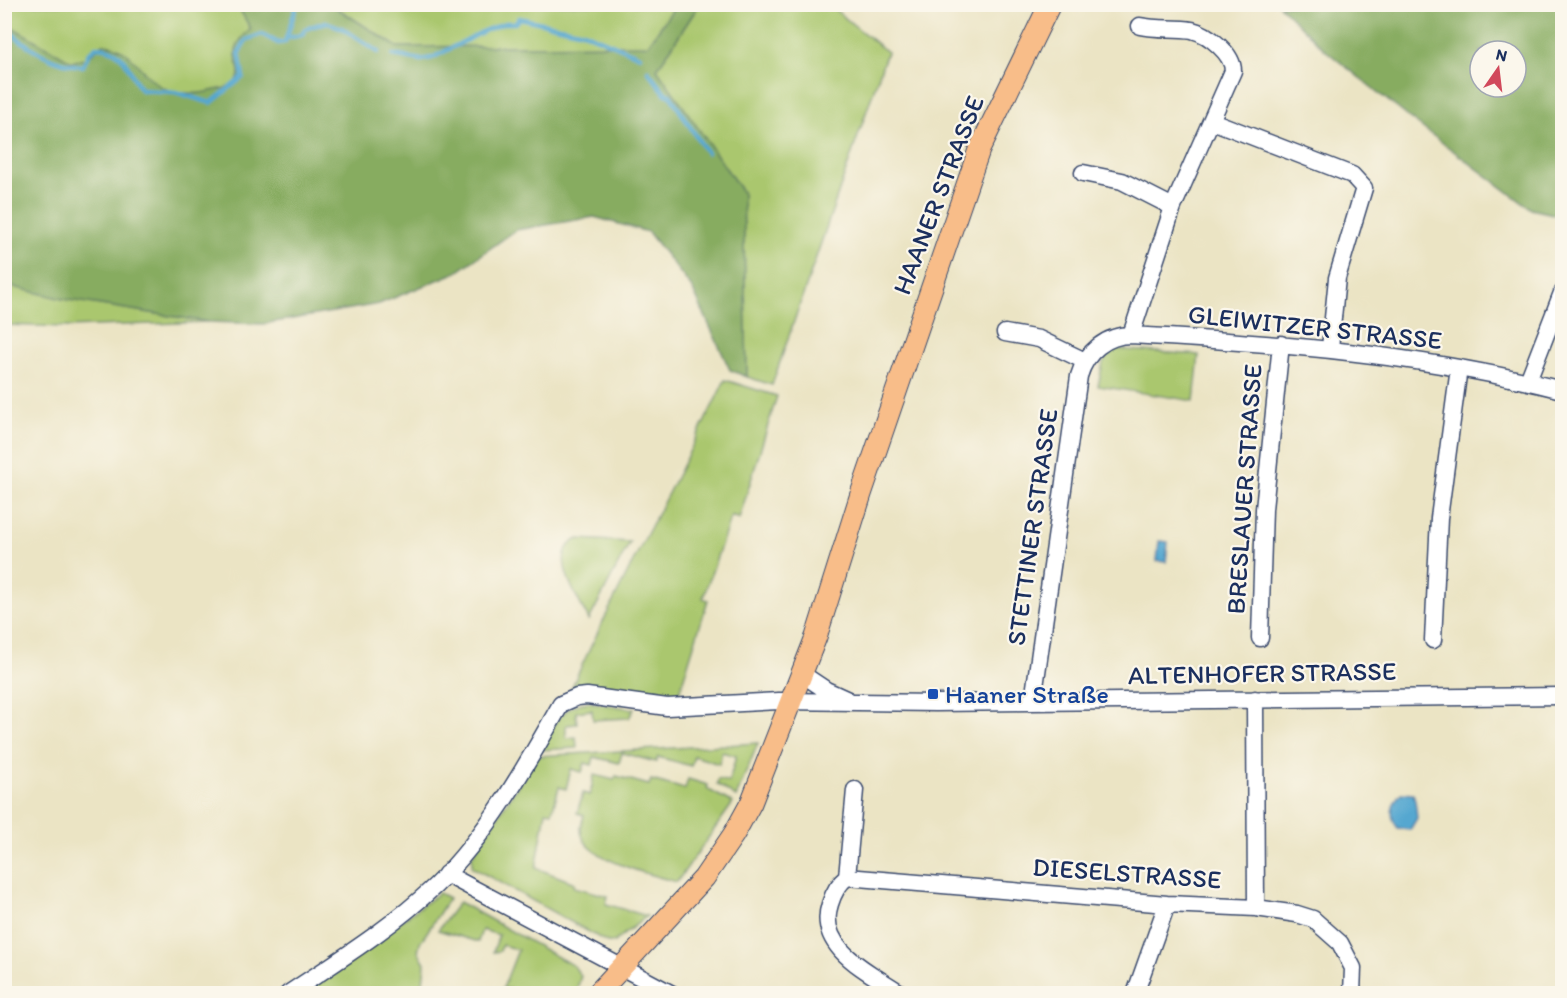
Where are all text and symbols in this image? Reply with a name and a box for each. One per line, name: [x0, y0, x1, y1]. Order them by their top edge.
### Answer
north arrow: [1468, 39, 1528, 99]
text: N: [1494, 44, 1509, 65]
street label: HAANER STRASSE: [885, 91, 991, 299]
street label: GLEIWITZER STRASSE: [1186, 298, 1444, 356]
street label: BRESLAUER STRASSE: [1219, 363, 1269, 615]
street label: STETTINER STRASSE: [1000, 406, 1064, 648]
street label: ALTENHOFER STRASSE: [1128, 655, 1396, 691]
place label: Haaner Straße: [945, 678, 1109, 710]
marker: Haaner Straße: [926, 687, 940, 701]
street label: DIESELSTRASSE: [1031, 850, 1223, 896]

